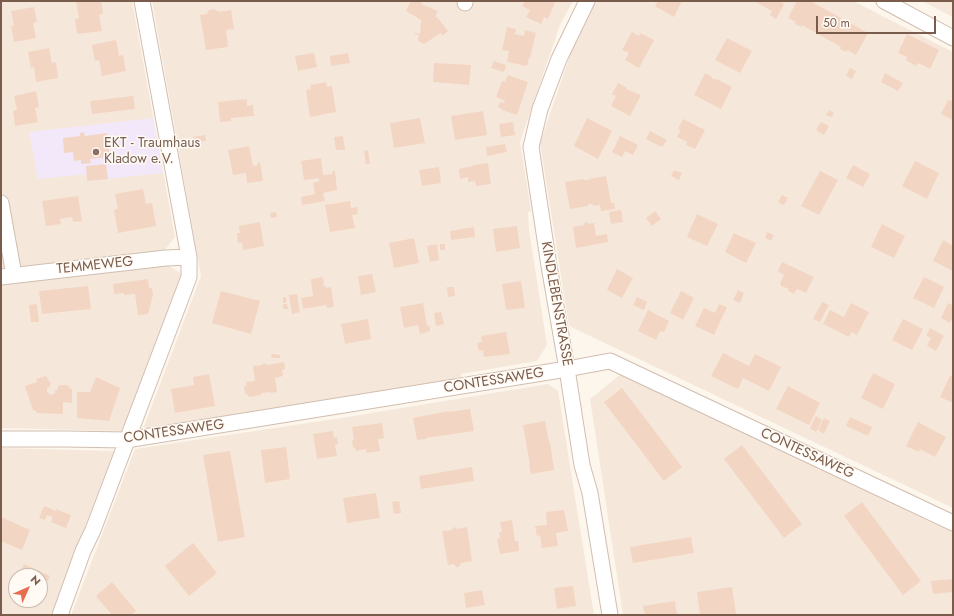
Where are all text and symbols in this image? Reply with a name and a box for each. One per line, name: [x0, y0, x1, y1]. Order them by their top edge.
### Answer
scale bar: [818, 8, 938, 34]
text: 50 m: [823, 14, 850, 32]
place label: EKT - Traumhaus Kladow e.V.: [104, 136, 200, 168]
marker: EKT - Traumhaus Kladow e.V.: [91, 147, 101, 157]
street label: KINDLEBENSTRASSE: [537, 240, 575, 368]
street label: TEMMEWEG: [56, 254, 134, 278]
street label: CONTESSAWEG: [443, 365, 545, 397]
street label: CONTESSAWEG: [123, 417, 225, 447]
street label: CONTESSAWEG: [758, 425, 856, 483]
north arrow: [8, 568, 48, 608]
text: N: [27, 571, 45, 589]

